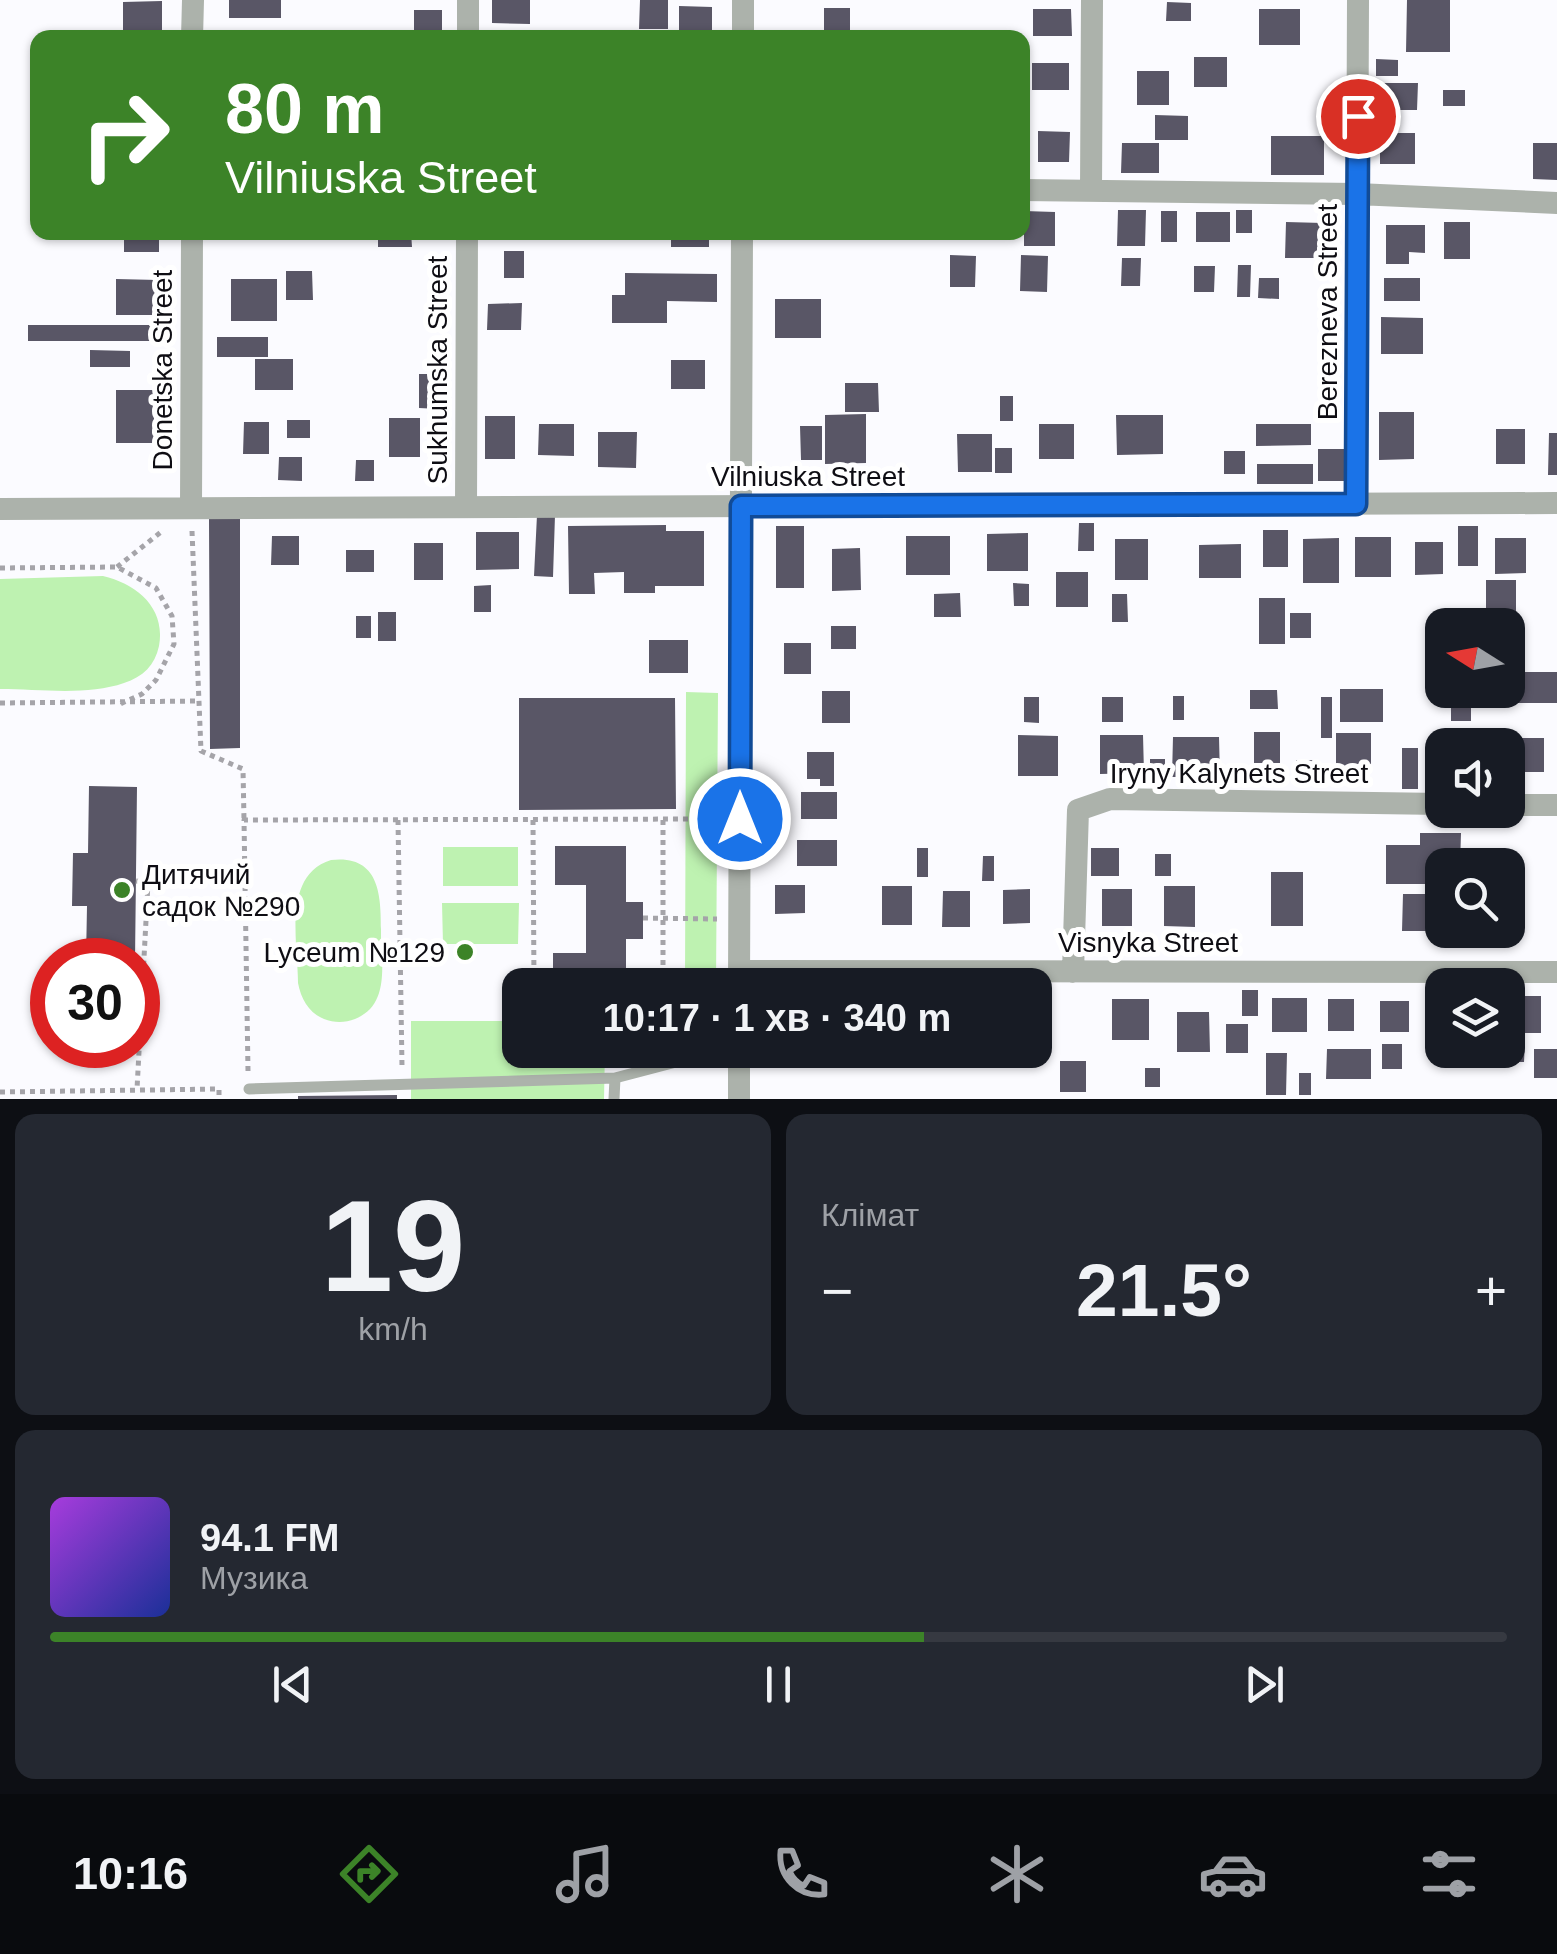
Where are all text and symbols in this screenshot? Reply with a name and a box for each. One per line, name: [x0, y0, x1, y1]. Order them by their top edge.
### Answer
icon: right: [60, 70, 190, 200]
text: 80 m: [225, 70, 385, 148]
pin: [1316, 74, 1401, 159]
icon: arrive: [1331, 89, 1386, 144]
text: Vilniuska Street: [225, 152, 537, 203]
street label: Berezneva Street: [1312, 204, 1343, 420]
street label: Sukhumska Street: [422, 255, 453, 484]
street label: Donetska Street: [147, 269, 178, 470]
street label: Vilniuska Street: [711, 461, 905, 492]
north arrow: [1425, 608, 1525, 708]
map controls: [1425, 608, 1525, 1068]
button: sound: [1425, 728, 1525, 828]
street label: Iryny Kalynets Street: [1110, 758, 1368, 789]
position arrow: [688, 767, 792, 871]
button: search: [1425, 848, 1525, 948]
place label: Дитячий садок №290: [142, 859, 300, 922]
marker: Дитячий садок №290: [111, 879, 133, 901]
street label: Visnyka Street: [1058, 927, 1238, 958]
place label: Lyceum №129: [263, 937, 445, 968]
speed limit sign: 30: [30, 938, 160, 1068]
marker: Lyceum №129: [454, 941, 476, 963]
button: layers: [1425, 968, 1525, 1068]
text: 10:17 · 1 хв · 340 m: [603, 997, 951, 1039]
text: 19: [321, 1173, 465, 1319]
text: Клімат: [821, 1197, 919, 1233]
text: 21.5°: [1076, 1248, 1252, 1332]
text: −: [821, 1260, 853, 1322]
text: +: [1475, 1260, 1507, 1322]
text: km/h: [358, 1311, 428, 1347]
text: 94.1 FM: [200, 1517, 339, 1559]
text: Музика: [200, 1560, 308, 1596]
icon: previous: [265, 1657, 320, 1712]
icon: pause: [751, 1657, 806, 1712]
icon: next: [1237, 1657, 1292, 1712]
icon: directions: [334, 1839, 404, 1909]
icon: music: [550, 1839, 620, 1909]
icon: phone: [766, 1839, 836, 1909]
icon: climate: [982, 1839, 1052, 1909]
icon: car: [1198, 1839, 1268, 1909]
icon: filters: [1414, 1839, 1484, 1909]
text: 10:16: [73, 1848, 188, 1899]

